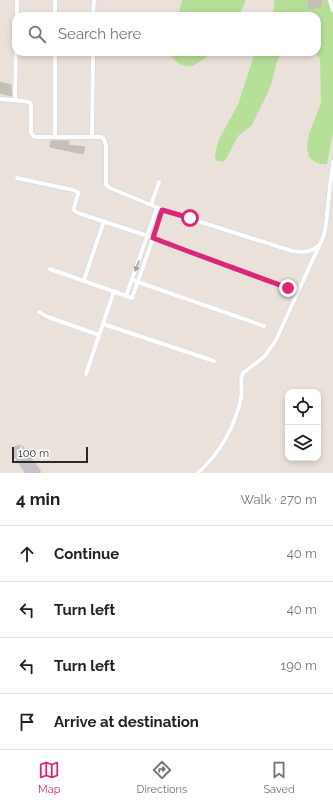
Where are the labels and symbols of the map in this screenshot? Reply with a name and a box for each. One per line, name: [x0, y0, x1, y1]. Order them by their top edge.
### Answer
route start: [181, 209, 199, 227]
one-way arrow: [134, 260, 140, 272]
route end: [279, 279, 297, 297]
scale bar: [12, 445, 88, 464]

